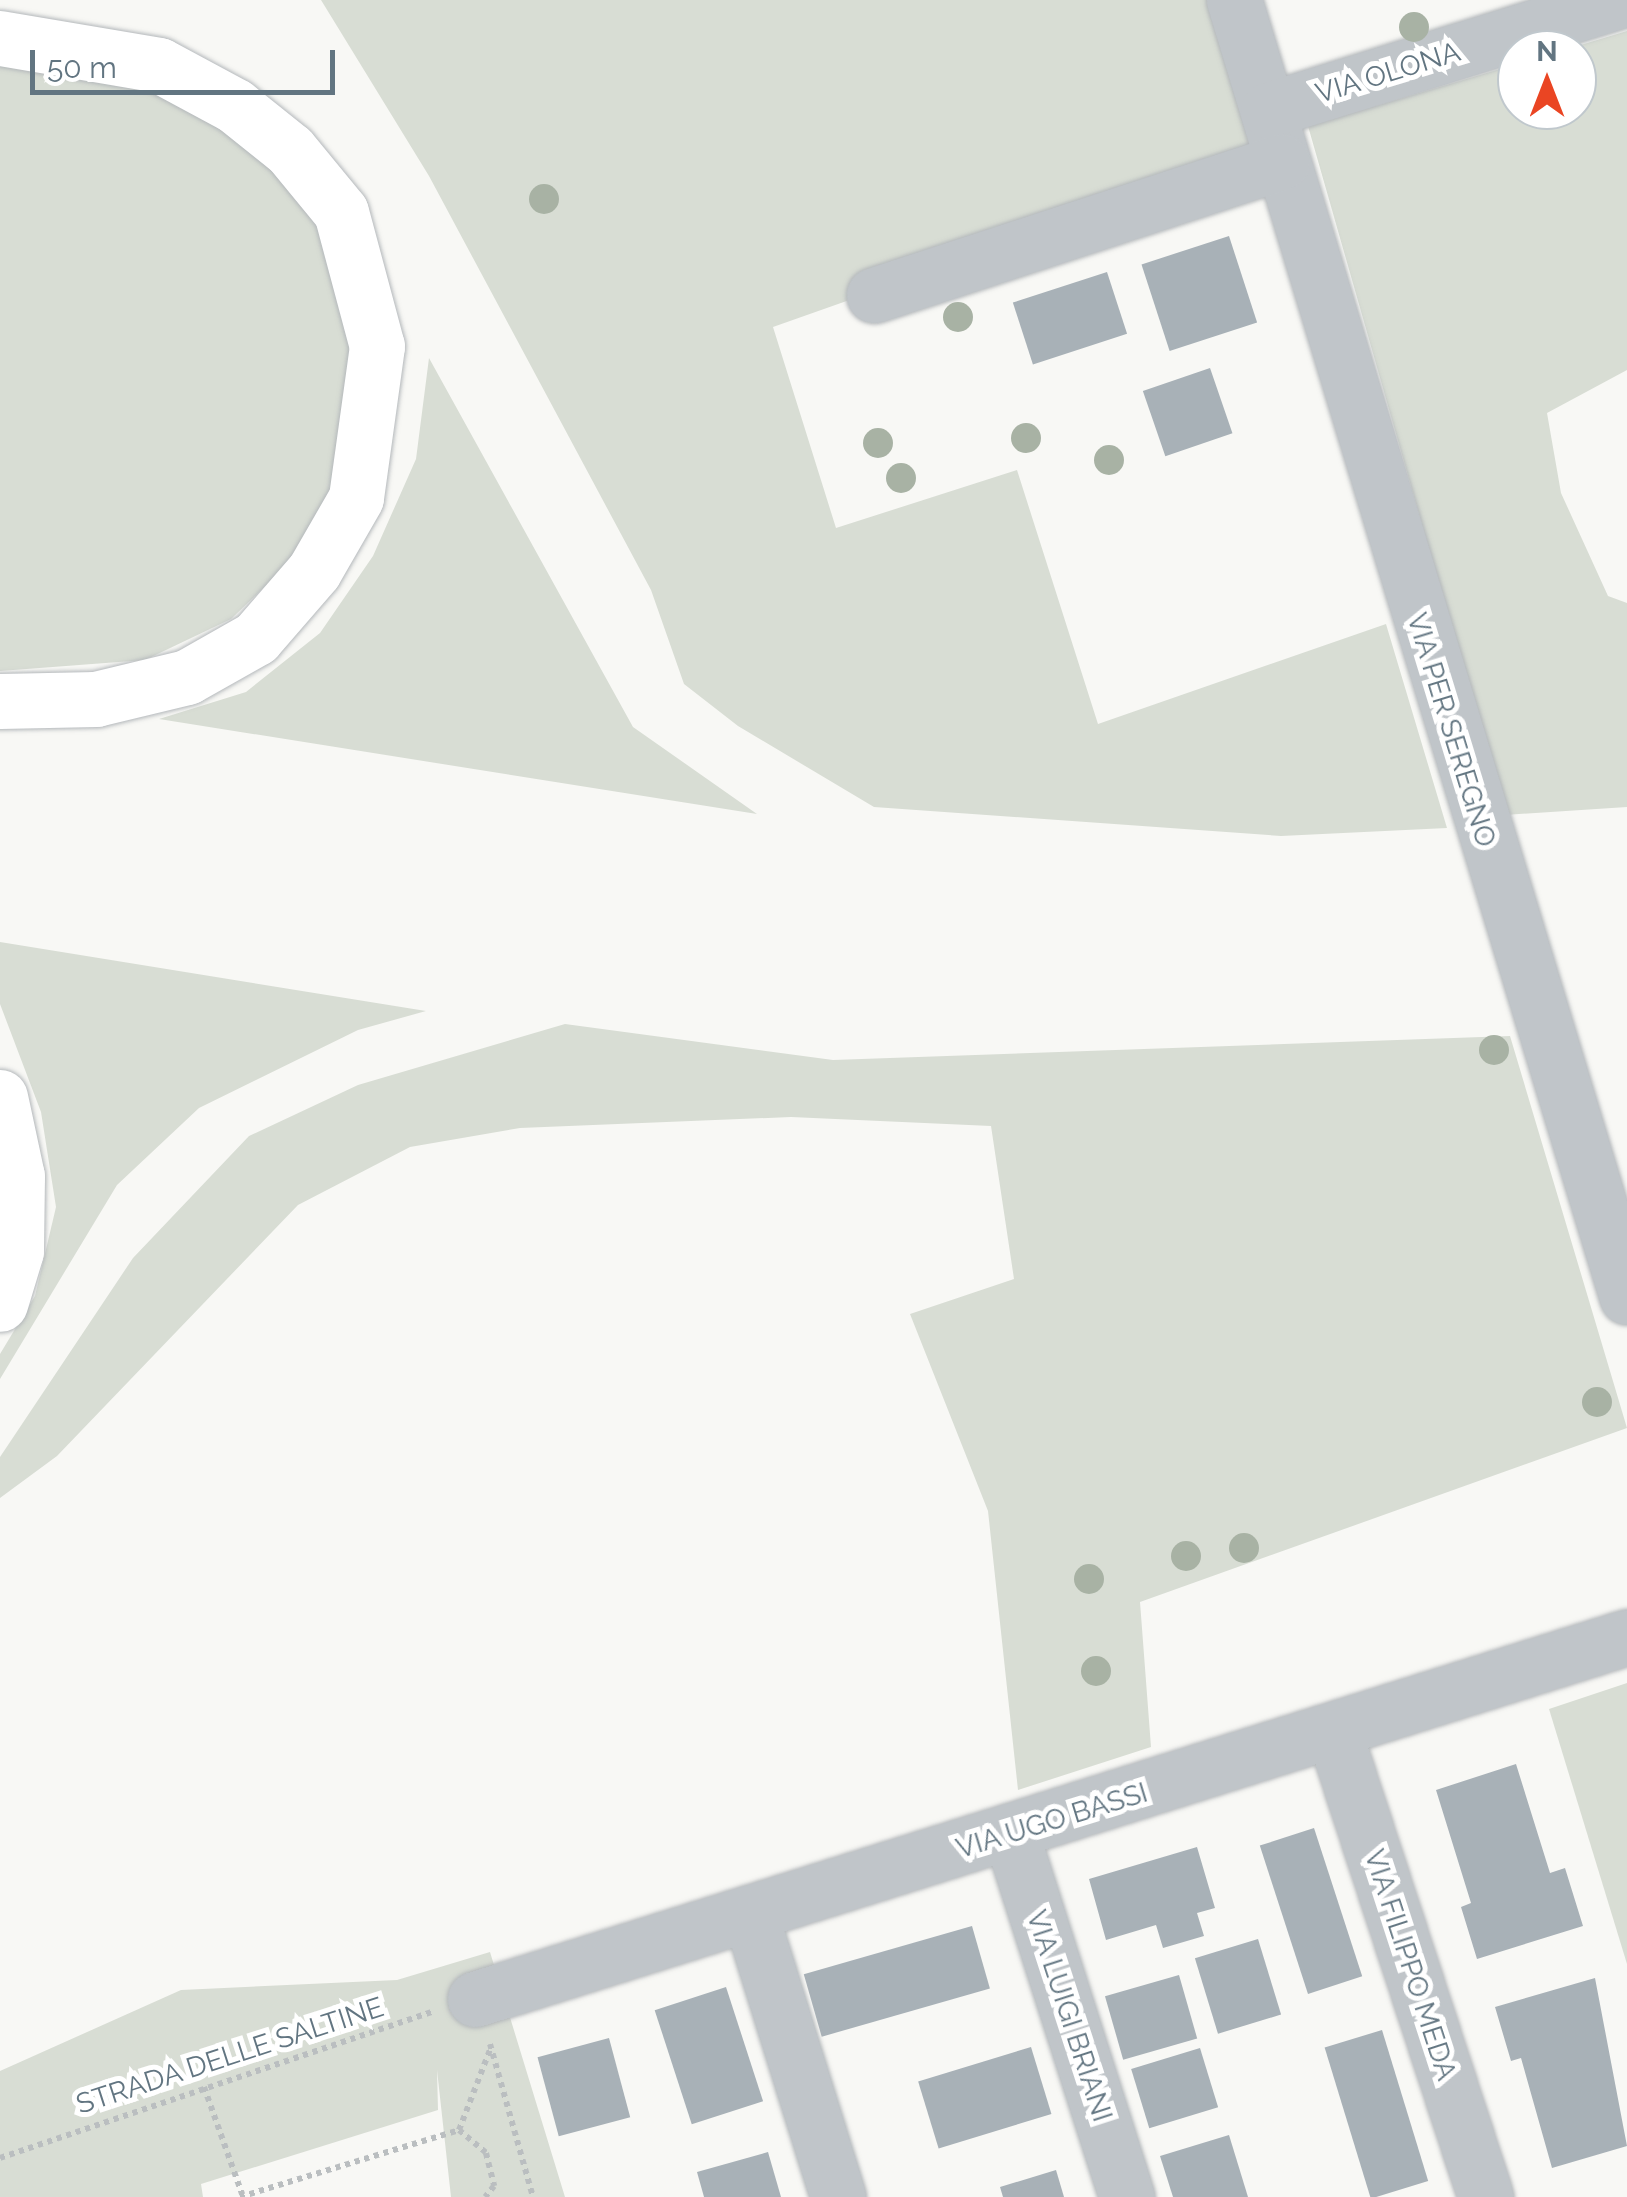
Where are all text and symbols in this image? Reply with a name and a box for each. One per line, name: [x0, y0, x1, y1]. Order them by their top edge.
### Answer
scale bar: [35, 30, 340, 92]
north arrow: [1497, 30, 1597, 130]
street label: VIA OLONA: [1311, 35, 1465, 111]
text: N: [1536, 35, 1558, 68]
text: 50 m: [47, 50, 117, 85]
street label: VIA PER SEREGNO: [1399, 609, 1503, 851]
street label: VIA UGO BASSI: [952, 1776, 1152, 1866]
street label: VIA FILIPPO MEDA: [1357, 1845, 1463, 2085]
street label: VIA LUIGI BRIANI: [1019, 1906, 1119, 2126]
street label: STRADA DELLE SALTINE: [72, 1990, 388, 2122]

